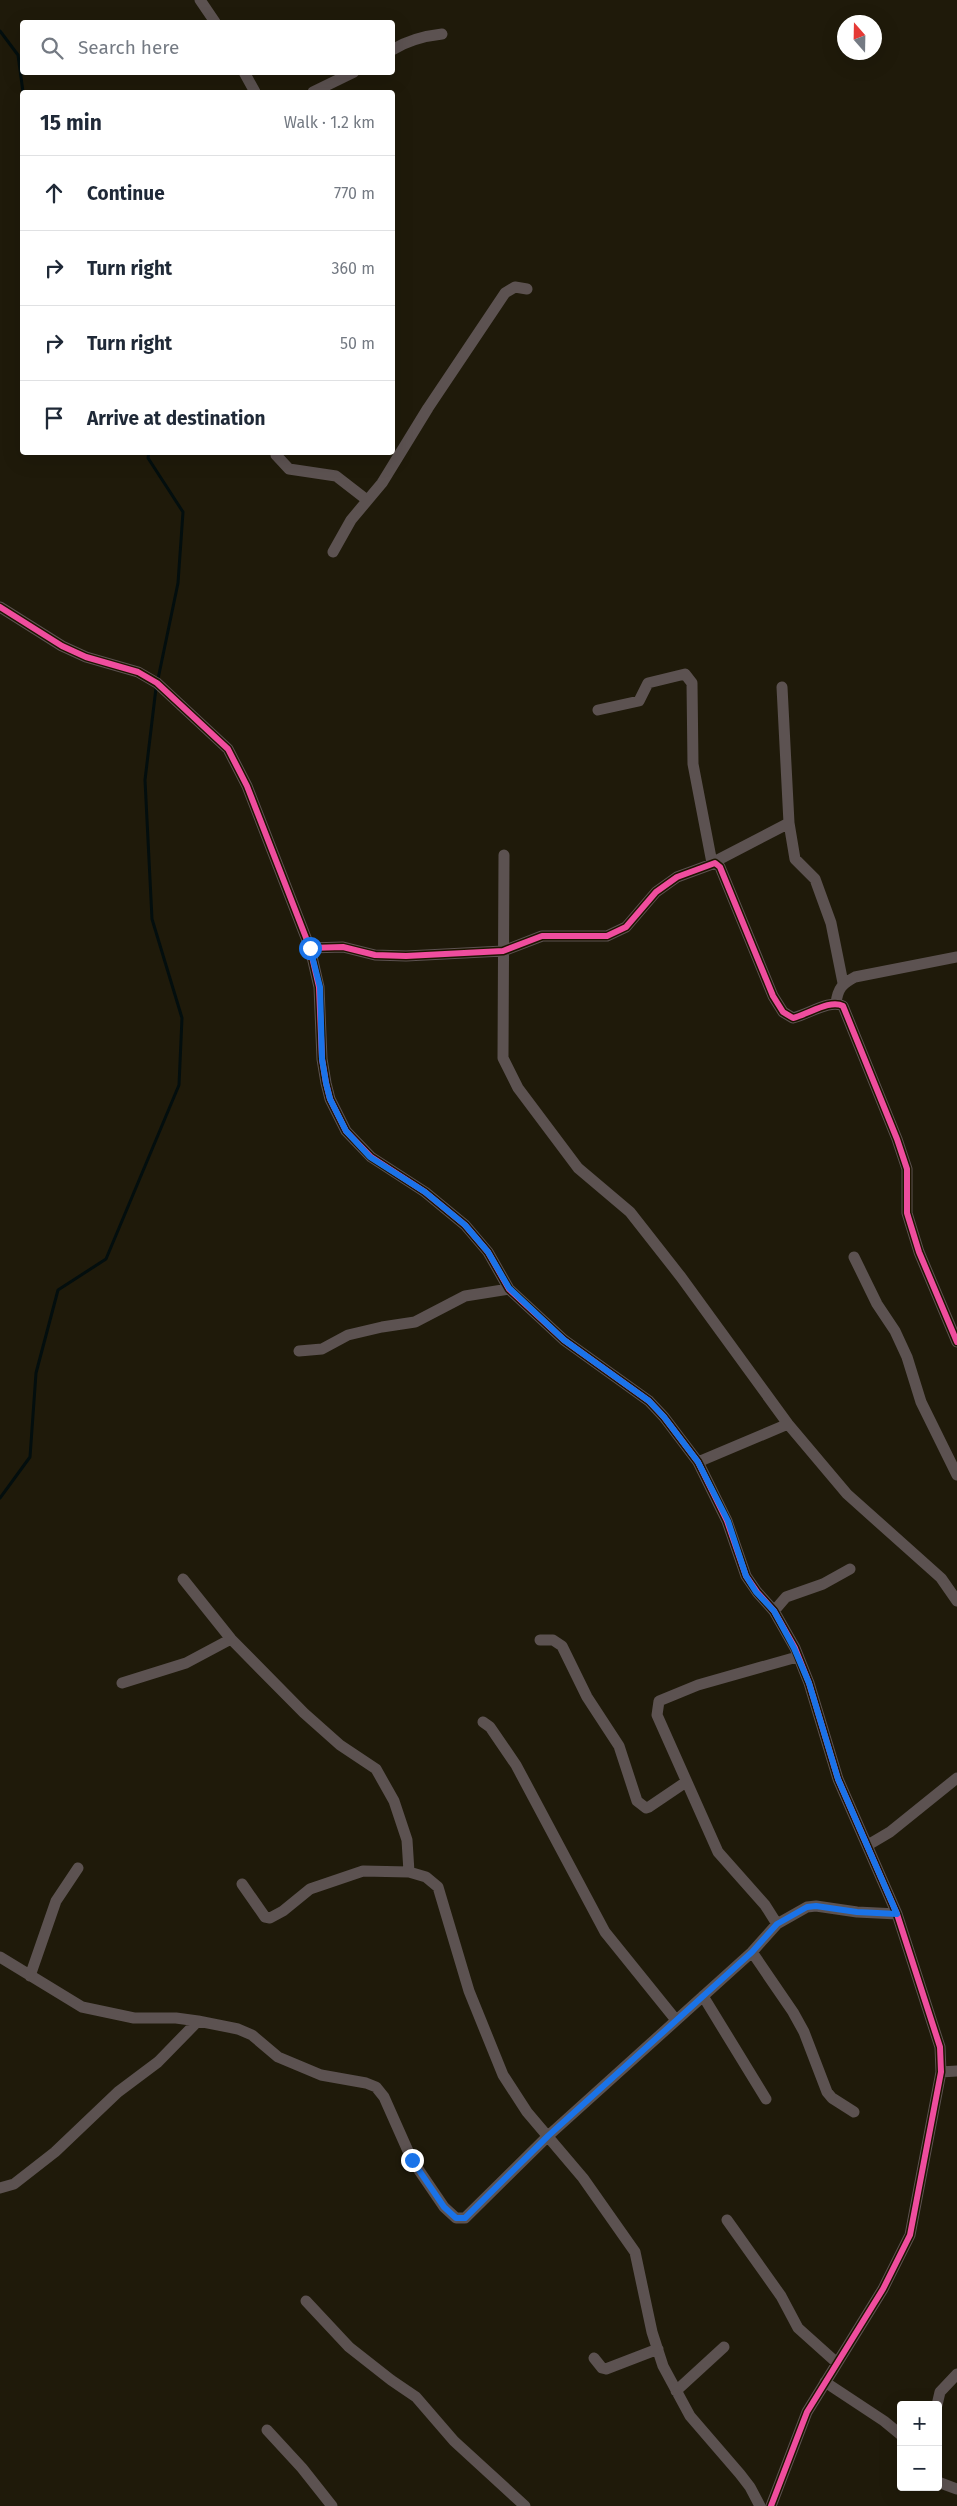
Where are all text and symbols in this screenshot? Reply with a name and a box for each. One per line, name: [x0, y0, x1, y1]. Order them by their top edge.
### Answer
north arrow: [837, 15, 882, 60]
search box: [20, 20, 395, 75]
icon: search: [38, 34, 66, 62]
text: Search here: [78, 36, 179, 59]
text: 15 min: [40, 110, 102, 136]
text: Walk · 1.2 km: [284, 113, 375, 132]
icon: ahead: [40, 179, 68, 207]
text: Continue: [87, 182, 165, 205]
text: 770 m: [334, 184, 375, 203]
icon: right: [40, 254, 68, 282]
text: Turn right: [87, 257, 172, 280]
text: 360 m: [332, 259, 375, 278]
icon: right: [40, 329, 68, 357]
text: Turn right: [87, 332, 172, 355]
text: 50 m: [340, 334, 375, 353]
icon: arrive: [40, 404, 68, 432]
text: Arrive at destination: [87, 407, 266, 430]
route start: [299, 937, 322, 960]
route end: [401, 2149, 424, 2172]
map controls: [897, 2401, 942, 2491]
button: +: [897, 2401, 942, 2446]
button: −: [897, 2446, 942, 2491]

